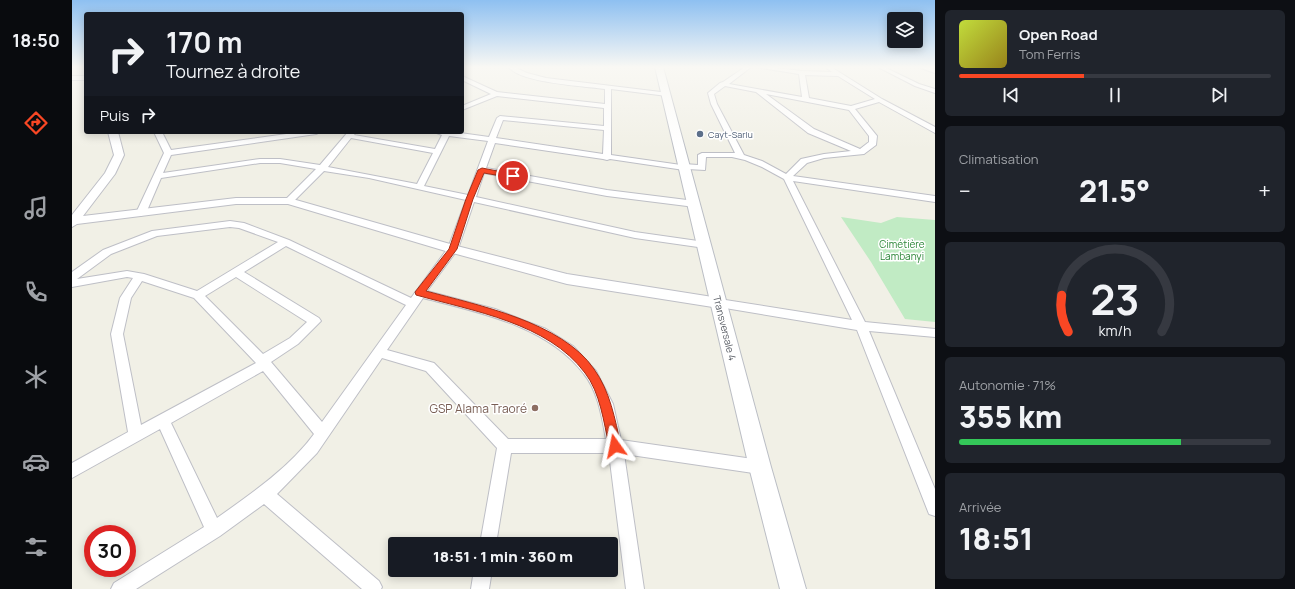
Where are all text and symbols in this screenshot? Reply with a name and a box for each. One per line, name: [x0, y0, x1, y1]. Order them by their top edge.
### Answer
map controls: [887, 12, 923, 48]
button: layers: [887, 12, 923, 48]
text: 170 m: [166, 23, 242, 61]
text: Open Road: [1019, 24, 1098, 45]
text: 18:50: [12, 28, 60, 52]
icon: right: [100, 28, 152, 80]
text: Tom Ferris: [1019, 45, 1080, 63]
text: Tournez à droite: [166, 59, 300, 83]
icon: previous: [1000, 84, 1022, 106]
icon: pause: [1104, 84, 1126, 106]
icon: next: [1208, 84, 1230, 106]
icon: right: [137, 104, 159, 126]
text: Puis: [100, 105, 129, 126]
icon: directions: [22, 109, 50, 137]
place label: Cayt-Sarlu: [708, 128, 753, 141]
marker: Cayt-Sarlu: [695, 129, 705, 139]
text: Climatisation: [959, 150, 1039, 168]
pin: [496, 159, 530, 193]
icon: arrive: [502, 165, 524, 187]
text: 21.5°: [1079, 170, 1150, 211]
text: −: [959, 176, 971, 206]
text: +: [1258, 176, 1271, 206]
icon: music: [22, 194, 50, 222]
park label: Cimétière Lambanyi: [879, 237, 925, 263]
text: 23: [1091, 271, 1139, 327]
icon: phone: [22, 278, 50, 306]
street label: Transversale 4: [710, 294, 740, 362]
text: km/h: [1098, 321, 1132, 340]
icon: climate: [22, 363, 50, 391]
text: Autonomie · 71%: [959, 376, 1056, 394]
text: 355 km: [959, 396, 1062, 437]
place label: GSP Alama Traoré: [429, 400, 527, 417]
marker: GSP Alama Traoré: [530, 403, 540, 413]
position arrow: [594, 425, 636, 467]
icon: car: [22, 448, 50, 476]
text: Arrivée: [959, 498, 1001, 516]
text: 18:51: [959, 518, 1033, 559]
speed limit sign: 30: [84, 525, 136, 577]
icon: filters: [22, 533, 50, 561]
text: 18:51 · 1 min · 360 m: [433, 546, 573, 567]

